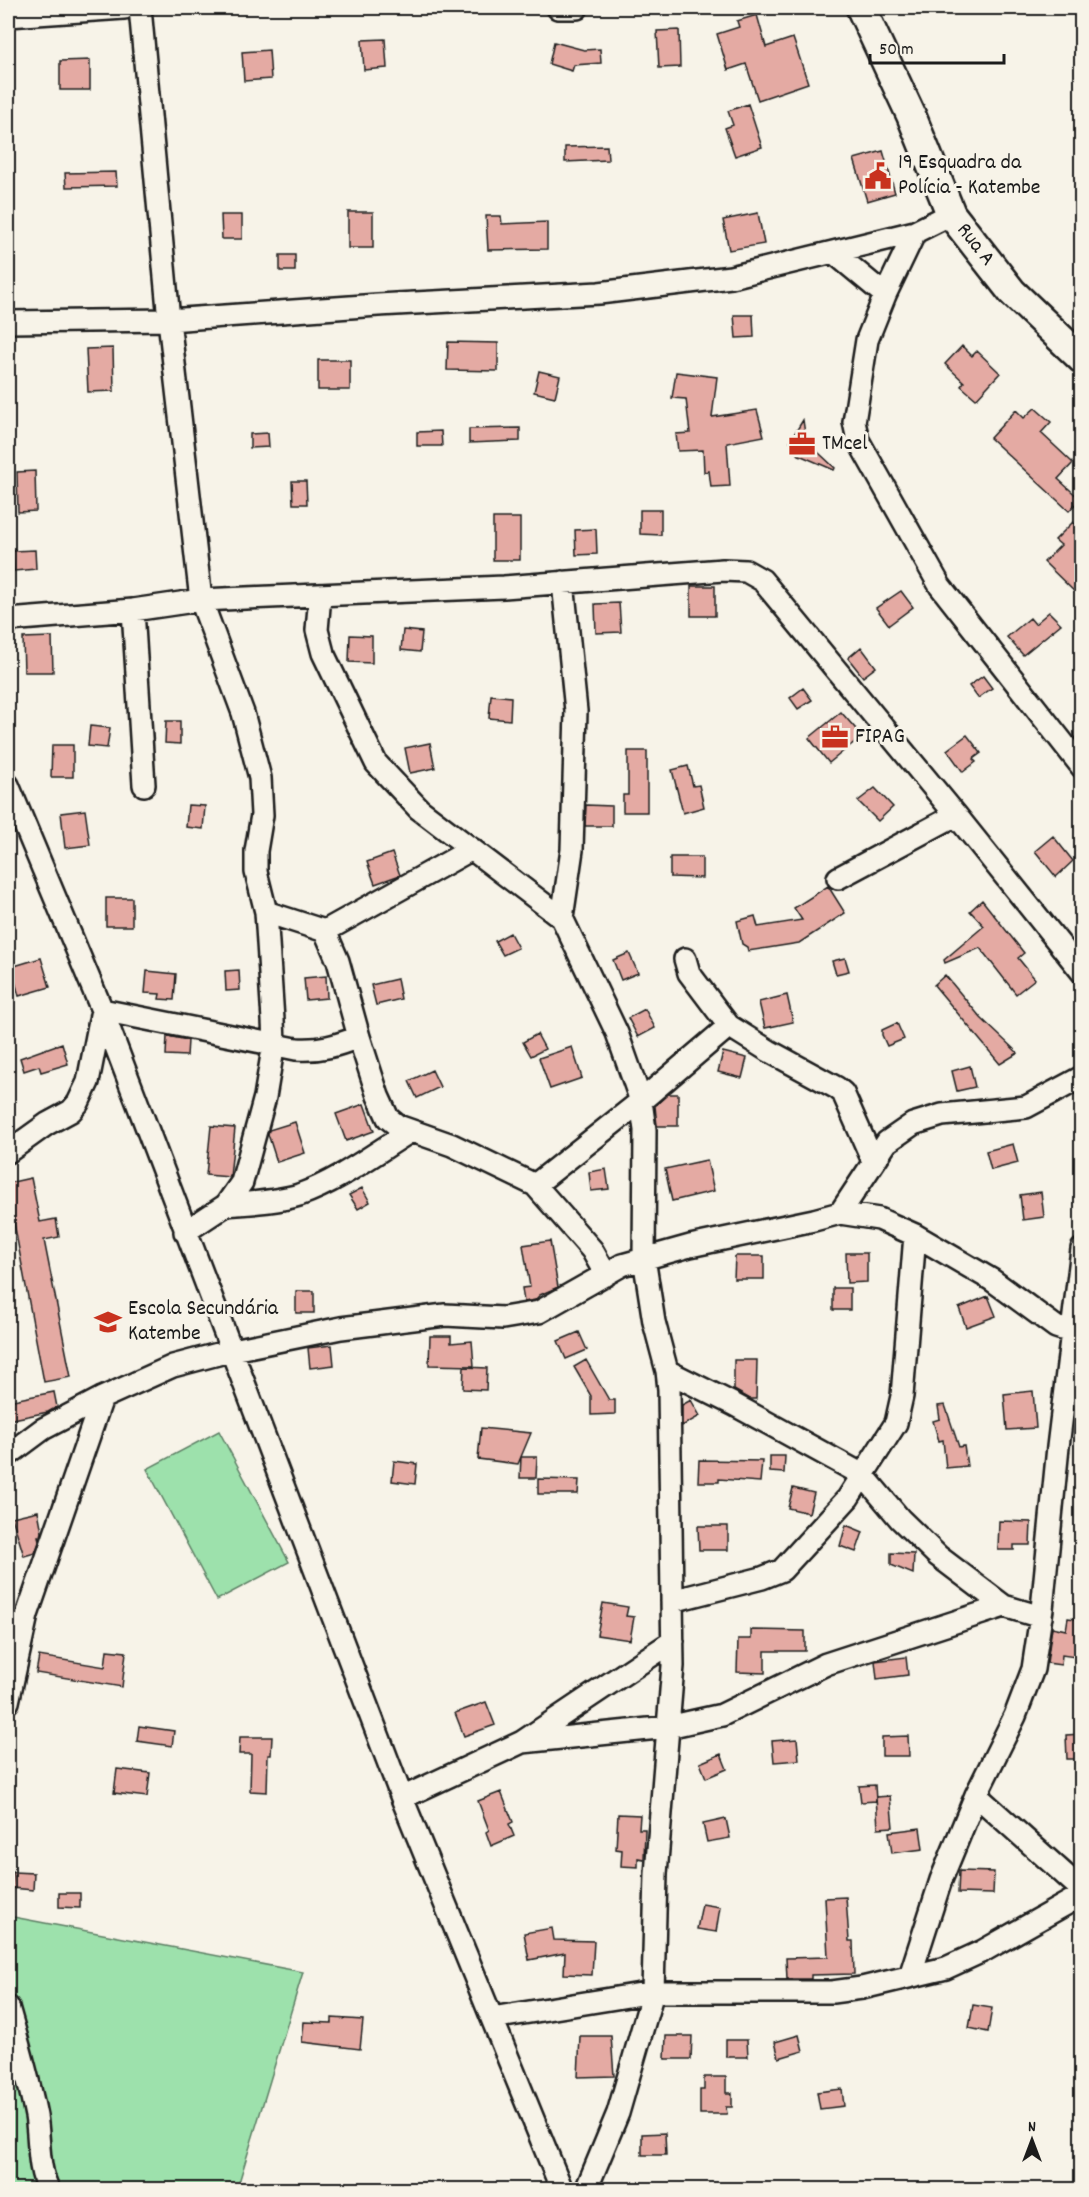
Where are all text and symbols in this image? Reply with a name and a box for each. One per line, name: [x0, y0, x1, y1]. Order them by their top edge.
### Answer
scale bar: [870, 27, 1004, 65]
text: 50 m: [879, 38, 914, 63]
place label: 19 Esquadra da Polícia - Katembe: [898, 148, 1040, 204]
public building icon: 19 Esquadra da Polícia - Katembe: [863, 161, 893, 191]
street label: Rua A: [948, 217, 1002, 273]
office icon: TMcel: [787, 429, 817, 459]
place label: TMcel: [822, 429, 867, 460]
office icon: FIPAG: [820, 722, 850, 752]
place label: FIPAG: [855, 722, 905, 753]
place label: Escola Secundária Katembe: [128, 1294, 279, 1350]
school or university icon: Escola Secundária Katembe: [93, 1307, 123, 1337]
north arrow: [1002, 2110, 1062, 2170]
text: N: [1028, 2116, 1036, 2139]

